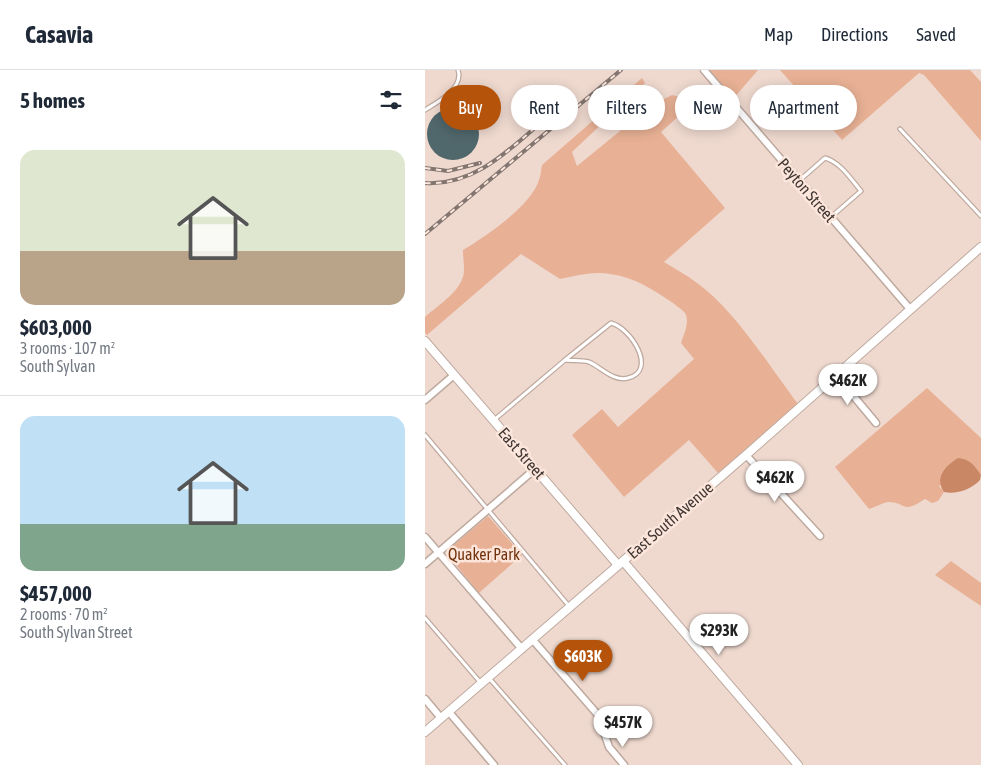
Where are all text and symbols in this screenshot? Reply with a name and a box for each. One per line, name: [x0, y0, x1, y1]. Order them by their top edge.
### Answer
text: Casavia: [25, 21, 93, 48]
text: Map: [764, 24, 793, 45]
text: Directions: [821, 24, 888, 45]
text: Saved: [916, 24, 956, 45]
chip: Buy: [440, 85, 501, 130]
chip: Rent: [511, 85, 578, 130]
chip: Filters: [588, 85, 665, 130]
chip: New: [675, 85, 740, 130]
chip: Apartment: [750, 85, 857, 130]
icon: filters: [377, 86, 405, 114]
text: 5 homes: [20, 88, 85, 112]
street label: Peyton Street: [774, 155, 840, 226]
icon: home: [168, 183, 258, 273]
text: $603,000: [20, 315, 92, 339]
text: 3 rooms · 107 m²: [20, 339, 115, 357]
text: South Sylvan: [20, 357, 95, 375]
pin: $462K: [813, 364, 883, 406]
text: $462K: [829, 371, 867, 389]
street label: East Street: [495, 424, 549, 483]
icon: home: [168, 448, 258, 538]
pin: $462K: [740, 460, 810, 503]
text: $462K: [756, 468, 794, 486]
street label: East South Avenue: [624, 478, 716, 562]
park label: Quaker Park: [448, 545, 520, 563]
text: $457,000: [20, 581, 92, 605]
text: 2 rooms · 70 m²: [20, 605, 108, 623]
pin: $293K: [684, 614, 754, 656]
text: $293K: [700, 621, 738, 639]
text: South Sylvan Street: [20, 623, 133, 641]
pin: $603K: [548, 640, 618, 682]
text: $603K: [564, 647, 602, 665]
pin: $457K: [588, 706, 658, 748]
text: $457K: [604, 713, 642, 731]

